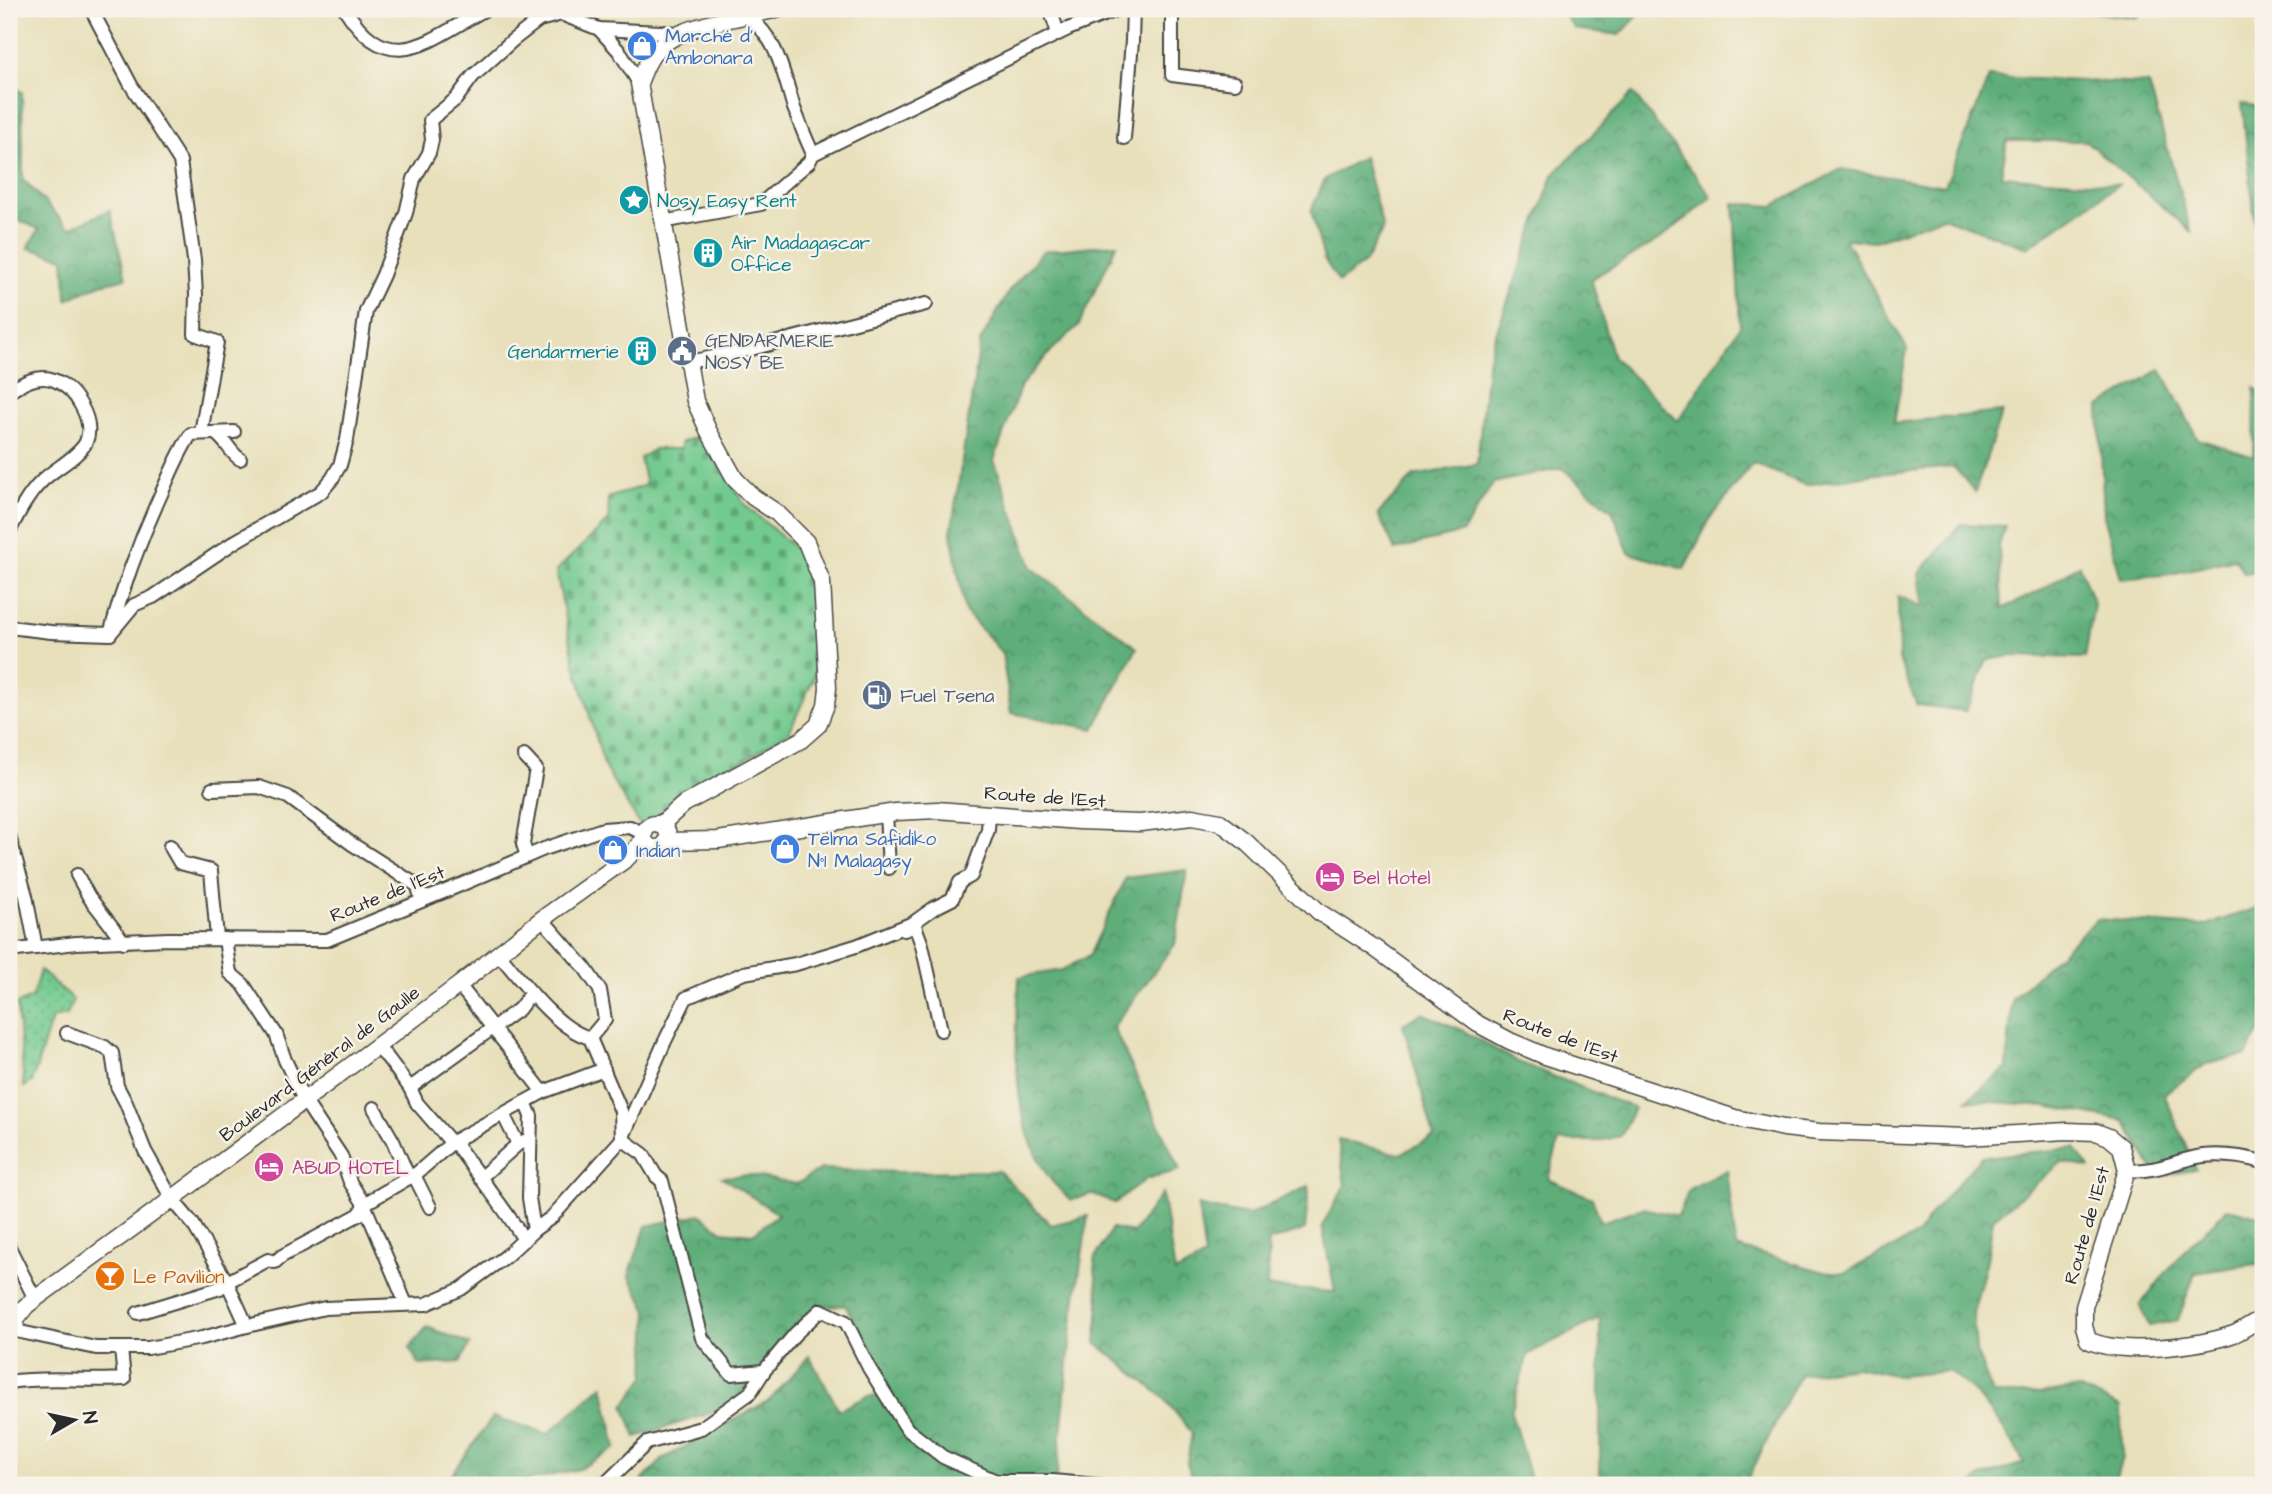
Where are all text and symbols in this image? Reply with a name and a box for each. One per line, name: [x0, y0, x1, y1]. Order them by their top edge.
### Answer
place label: Marché d' Ambonara: [665, 23, 753, 72]
shop icon: Marché d' Ambonara: [625, 29, 659, 63]
place icon: Nosy Easy Rent: [617, 183, 651, 217]
place label: Nosy Easy Rent: [657, 188, 797, 216]
place label: Air Madagascar Office: [731, 230, 871, 279]
building icon: Air Madagascar Office: [691, 236, 725, 270]
place label: GENDARMERIE NOSY BE: [705, 328, 834, 377]
building icon: Gendarmerie: [625, 334, 659, 368]
public building icon: GENDARMERIE NOSY BE: [665, 334, 699, 368]
place label: Gendarmerie: [507, 339, 619, 366]
fuel station icon: Fuel Tsena: [860, 678, 894, 712]
place label: Fuel Tsena: [900, 683, 995, 710]
street label: Route de l'Est: [983, 780, 1107, 815]
place label: Telma Safidiko N°1 Malagasy: [808, 826, 936, 876]
shop icon: Telma Safidiko N°1 Malagasy: [768, 832, 802, 866]
shop icon: Indian: [596, 833, 630, 867]
place label: Indian: [636, 838, 680, 865]
street label: Route de l'Est: [326, 859, 449, 930]
hotel icon: Bel Hotel: [1313, 860, 1347, 894]
place label: Bel Hotel: [1353, 865, 1431, 892]
street label: Boulevard Général de Gaulle: [214, 980, 426, 1149]
street label: Route de l'Est: [1499, 1002, 1622, 1071]
hotel icon: ABUD HOTEL: [252, 1150, 286, 1184]
place label: ABUD HOTEL: [292, 1155, 409, 1182]
street label: Route de l'Est: [2058, 1163, 2117, 1288]
bar icon: Le Pavilion: [93, 1259, 127, 1293]
place label: Le Pavilion: [133, 1264, 225, 1291]
north arrow: [38, 1386, 108, 1456]
text: N: [75, 1410, 104, 1426]

